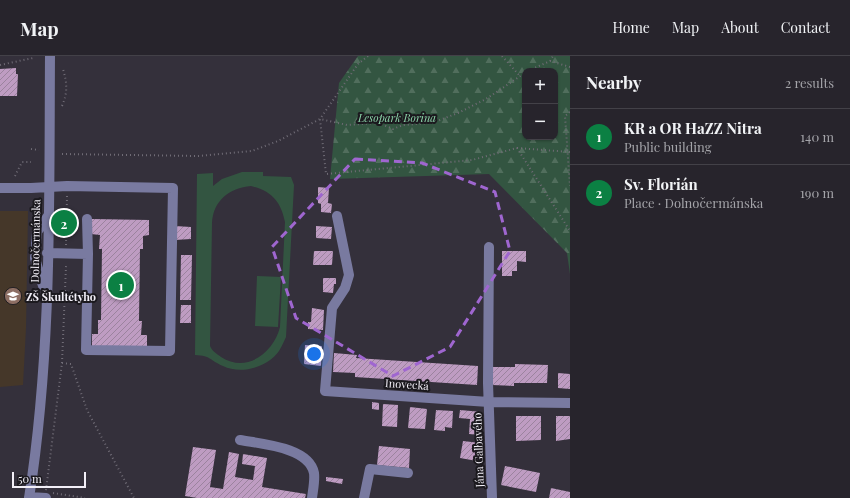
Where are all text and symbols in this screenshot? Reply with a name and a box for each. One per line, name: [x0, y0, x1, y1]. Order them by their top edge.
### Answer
text: Map: [20, 15, 59, 41]
text: Home: [612, 18, 650, 37]
text: Map: [672, 18, 699, 37]
text: About: [721, 18, 759, 37]
text: Contact: [781, 18, 830, 37]
map controls: [522, 68, 558, 140]
button: +: [522, 68, 558, 104]
text: Nearby: [586, 71, 641, 93]
text: 2 results: [785, 74, 834, 91]
button: −: [522, 104, 558, 140]
park label: Lesopark Borina: [357, 110, 436, 125]
text: KR a OR HaZZ Nitra: [624, 118, 762, 138]
text: 1: [597, 128, 601, 145]
text: 140 m: [800, 128, 834, 145]
text: Public building: [624, 138, 712, 155]
text: Sv. Florián: [624, 174, 698, 194]
text: 2: [596, 184, 602, 201]
text: 190 m: [800, 184, 834, 201]
text: Place · Dolnočermánska: [624, 194, 763, 211]
street label: Dolnočermánska: [27, 199, 43, 283]
pin: 2: [51, 208, 77, 238]
pin: 1: [108, 270, 134, 300]
school or university icon: ZŠ Škultétyho: [3, 286, 23, 306]
place label: ZŠ Škultétyho: [26, 289, 96, 304]
your location: [304, 344, 324, 364]
street label: Inovecká: [385, 375, 430, 393]
street label: Jána Galbavého: [469, 412, 487, 489]
scale bar: [12, 470, 86, 489]
text: 50 m: [18, 471, 42, 486]

